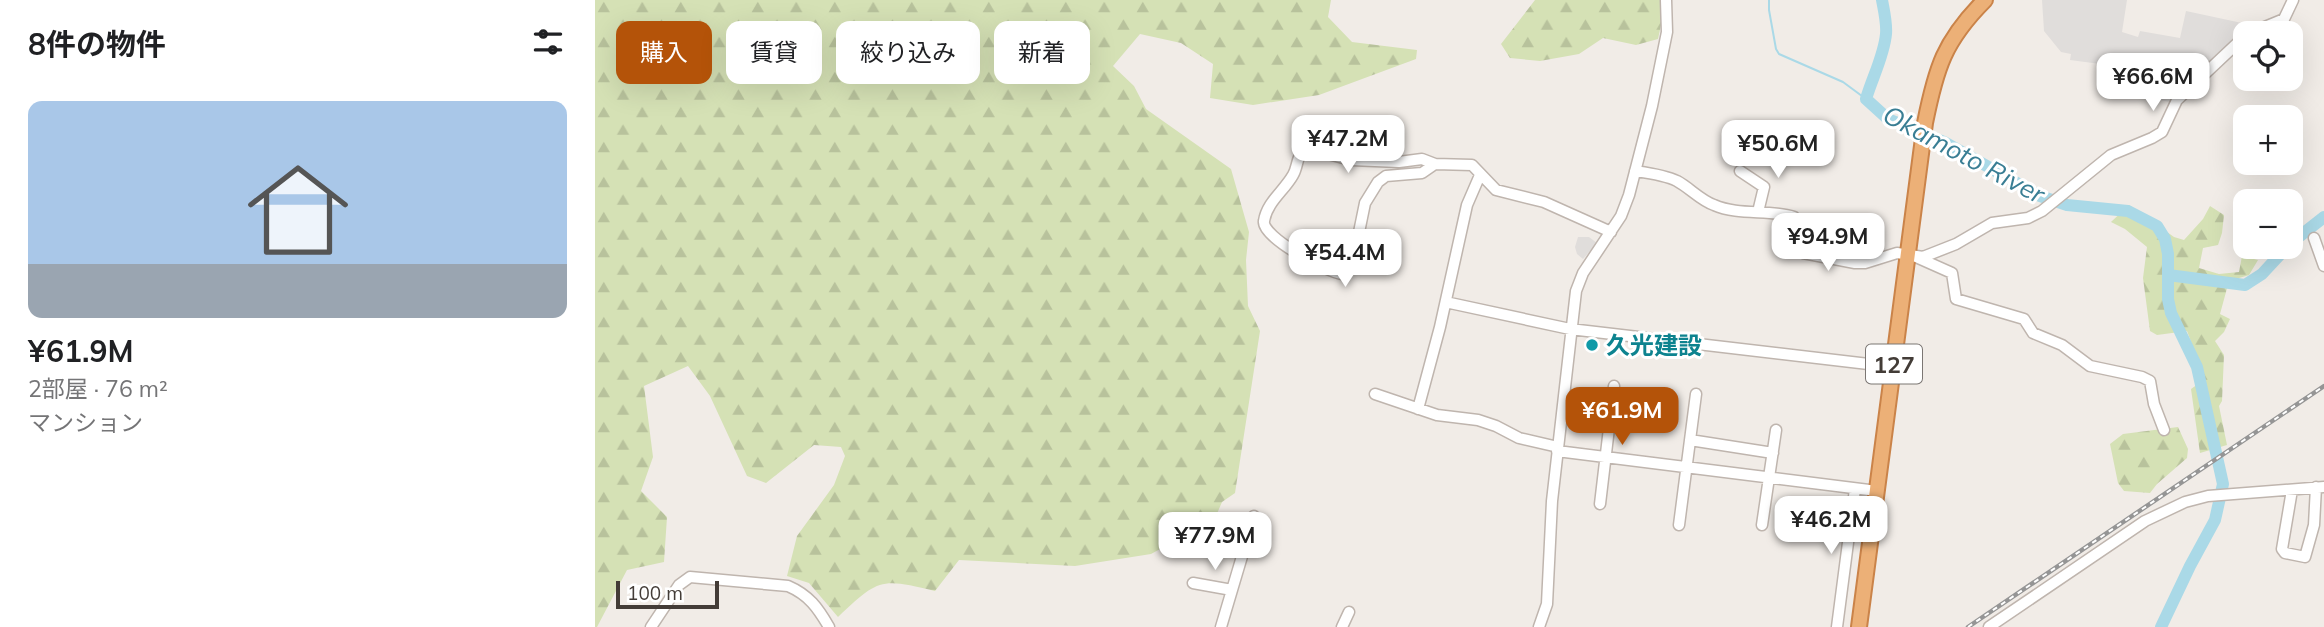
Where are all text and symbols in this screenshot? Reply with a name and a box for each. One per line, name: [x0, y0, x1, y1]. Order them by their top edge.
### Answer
chip: 購入: [616, 21, 712, 84]
chip: 賃貸: [726, 21, 822, 84]
chip: 絞り込み: [836, 21, 980, 84]
chip: 新着: [994, 21, 1090, 84]
map controls: [2233, 21, 2303, 259]
button: locate: [2233, 21, 2303, 91]
icon: filters: [529, 23, 567, 61]
text: 8件の物件: [28, 25, 166, 63]
pin: ¥66.6M: [2096, 54, 2210, 113]
text: ¥66.6M: [2113, 61, 2193, 90]
water label: Okamoto River: [1877, 98, 2052, 211]
button: +: [2233, 105, 2303, 175]
pin: ¥47.2M: [1291, 116, 1405, 175]
pin: ¥50.6M: [1721, 120, 1835, 180]
text: ¥47.2M: [1308, 123, 1388, 152]
text: ¥50.6M: [1738, 128, 1818, 157]
icon: home: [235, 147, 361, 273]
button: −: [2233, 189, 2303, 259]
pin: ¥94.9M: [1771, 214, 1885, 273]
text: ¥94.9M: [1788, 221, 1868, 250]
pin: ¥54.4M: [1288, 230, 1402, 289]
text: ¥54.4M: [1305, 237, 1385, 266]
place label: 久光建設: [1606, 330, 1702, 360]
text: ¥61.9M: [28, 332, 134, 370]
marker: 久光建設: [1584, 337, 1600, 353]
road number: 127: [1866, 344, 1922, 384]
text: 2部屋 · 76 m²: [28, 374, 168, 403]
pin: ¥61.9M: [1565, 388, 1679, 447]
text: ¥61.9M: [1582, 395, 1662, 424]
text: マンション: [28, 408, 143, 437]
pin: ¥46.2M: [1774, 496, 1888, 556]
text: ¥46.2M: [1791, 504, 1871, 533]
pin: ¥77.9M: [1158, 512, 1272, 572]
text: ¥77.9M: [1175, 520, 1255, 549]
scale bar: [616, 578, 719, 610]
text: 100 m: [627, 581, 683, 605]

